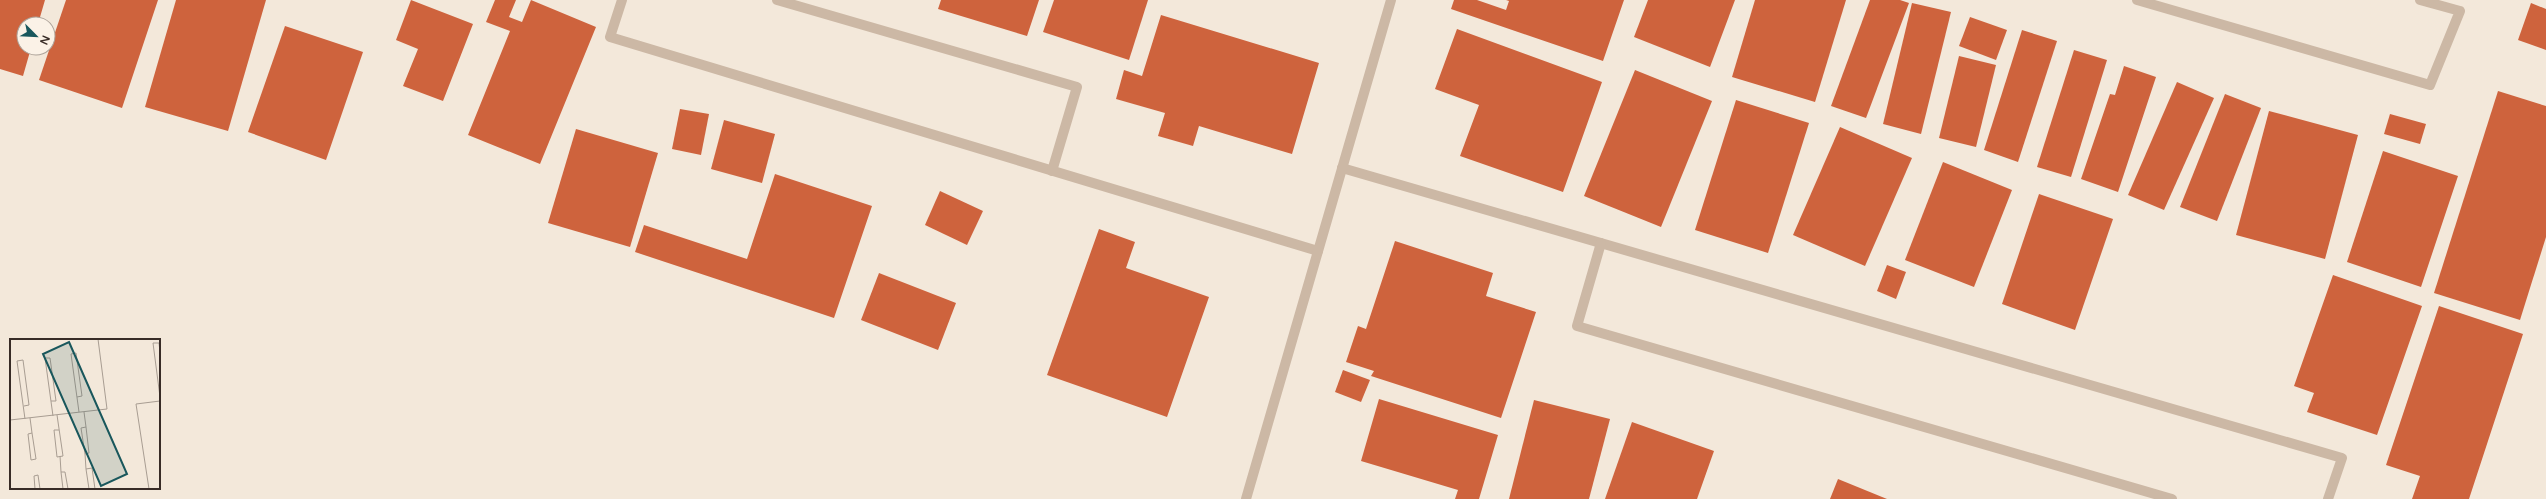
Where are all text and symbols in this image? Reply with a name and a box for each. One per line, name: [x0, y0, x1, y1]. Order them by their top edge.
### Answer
north arrow: [16, 16, 56, 56]
text: N: [37, 33, 52, 47]
inset map: [10, 339, 160, 489]

